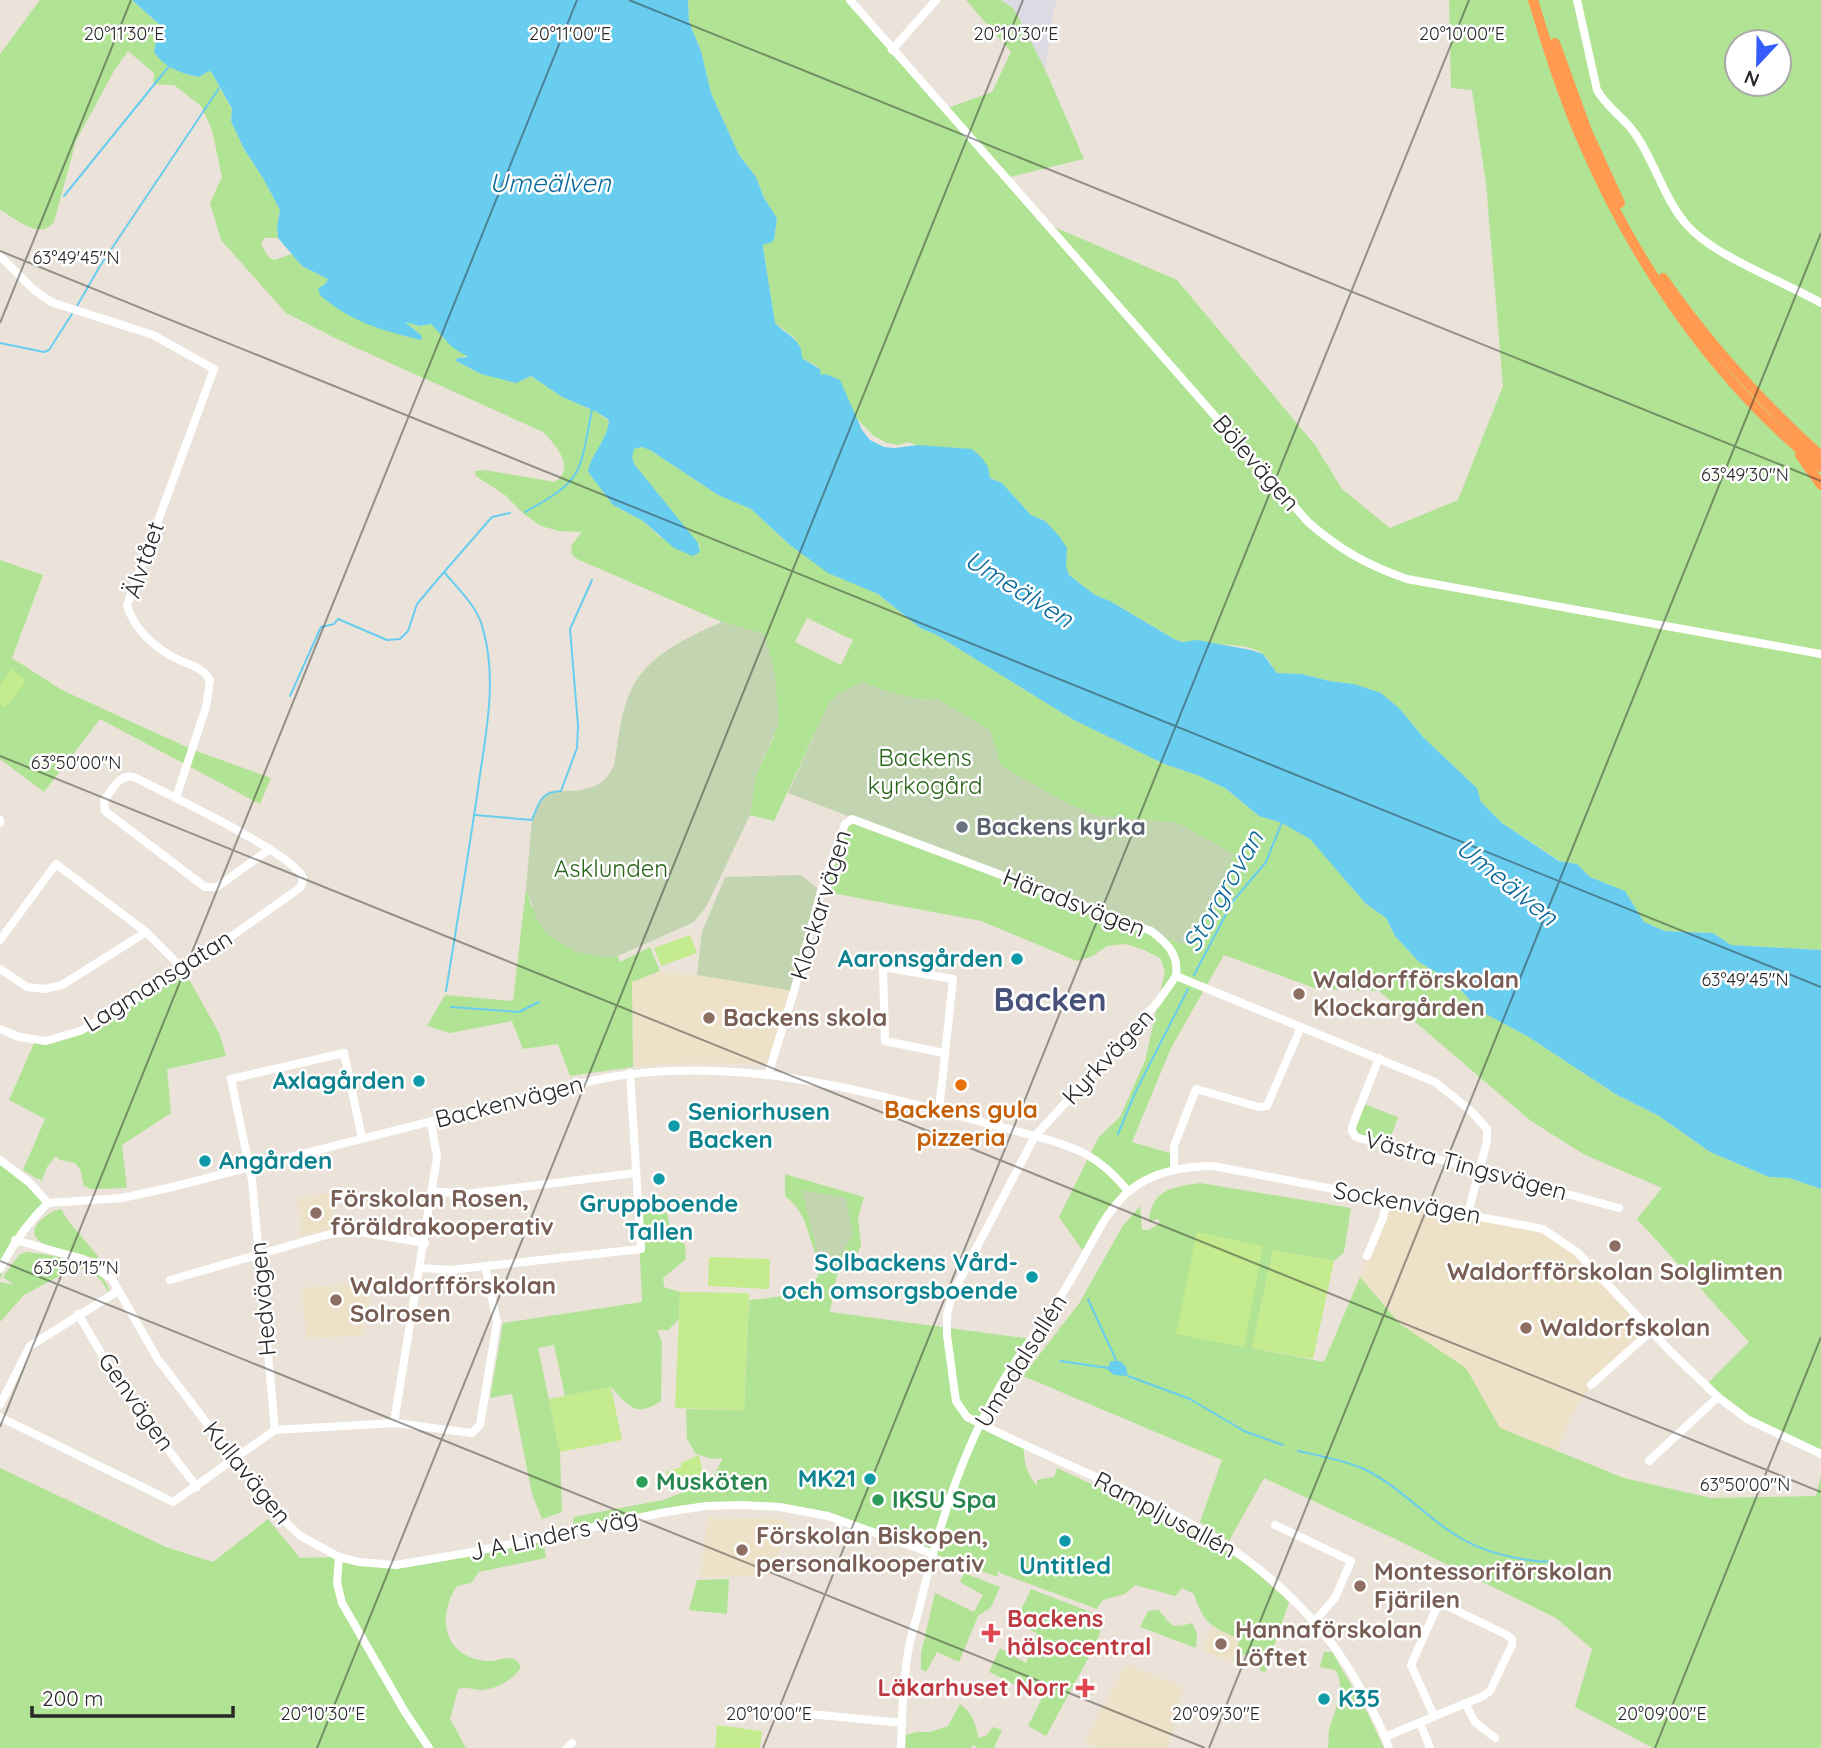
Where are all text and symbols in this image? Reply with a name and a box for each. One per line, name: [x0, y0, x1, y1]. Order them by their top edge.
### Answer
text: 20°11'30"E: [84, 22, 164, 45]
text: 20°11'00"E: [529, 22, 611, 45]
text: 20°10'30"E: [974, 22, 1058, 45]
text: 20°10'00"E: [1419, 22, 1505, 45]
north arrow: [1723, 28, 1793, 98]
text: N: [1741, 65, 1763, 93]
water label: Umeälven: [489, 166, 612, 199]
text: 63°49'45"N: [32, 246, 120, 269]
street label: Bölevägen: [1207, 408, 1307, 517]
text: 63°49'30"N: [1701, 463, 1789, 486]
street label: Älvtået: [116, 518, 170, 602]
water label: Umeälven: [959, 542, 1080, 635]
park label: Backens kyrkogård: [867, 742, 983, 800]
text: 63°50'00"N: [31, 751, 121, 774]
place label: Backens kyrka: [976, 811, 1146, 841]
marker: Backens kyrka: [954, 819, 970, 835]
water label: Storgrovan: [1175, 823, 1271, 957]
street label: Klockarvägen: [783, 826, 857, 983]
water label: Umeälven: [1450, 831, 1566, 933]
park label: Asklunden: [554, 853, 668, 883]
street label: Häradsvägen: [999, 861, 1150, 943]
street label: Lagmansgatan: [78, 922, 237, 1038]
place label: Aaronsgården: [838, 943, 1003, 973]
marker: Aaronsgården: [1009, 951, 1025, 967]
place label: Waldorfförskolan Klockargården: [1313, 964, 1519, 1022]
text: 63°49'45"N: [1701, 968, 1789, 991]
district label: Backen: [993, 979, 1107, 1019]
marker: Waldorfförskolan Klockargården: [1291, 986, 1307, 1002]
place label: Backens skola: [723, 1002, 887, 1032]
street label: Kyrkvägen: [1055, 1002, 1159, 1111]
marker: Backens skola: [701, 1010, 717, 1026]
place label: Axlagården: [273, 1065, 405, 1095]
street label: Backenvägen: [432, 1068, 586, 1134]
marker: Axlagården: [411, 1073, 427, 1089]
marker: Backens gula pizzeria: [953, 1077, 969, 1093]
place label: Backens gula pizzeria: [884, 1094, 1038, 1152]
place label: Seniorhusen Backen: [688, 1096, 830, 1154]
marker: Seniorhusen Backen: [666, 1118, 682, 1134]
street label: Västra Tingsvägen: [1362, 1124, 1571, 1206]
place label: Angården: [219, 1145, 332, 1175]
marker: Angården: [197, 1153, 213, 1169]
marker: Gruppboende Tallen: [651, 1171, 667, 1187]
street label: Sockenvägen: [1331, 1174, 1483, 1230]
place label: Förskolan Rosen, föräldrakooperativ: [330, 1183, 554, 1241]
place label: Gruppboende Tallen: [579, 1188, 739, 1246]
marker: Förskolan Rosen, föräldrakooperativ: [308, 1205, 324, 1221]
marker: Waldorfförskolan Solglimten: [1607, 1238, 1623, 1254]
street label: Hedvägen: [242, 1241, 282, 1357]
place label: Solbackens Vård- och omsorgsboende: [782, 1247, 1018, 1305]
text: 63°50'15"N: [33, 1256, 119, 1279]
place label: Waldorfförskolan Solglimten: [1447, 1256, 1783, 1286]
marker: Solbackens Vård- och omsorgsboende: [1024, 1269, 1040, 1285]
place label: Waldorfförskolan Solrosen: [350, 1270, 556, 1328]
street label: Umedalsallén: [967, 1288, 1073, 1433]
marker: Waldorfförskolan Solrosen: [328, 1292, 344, 1308]
place label: Waldorfskolan: [1540, 1312, 1710, 1342]
marker: Waldorfskolan: [1518, 1320, 1534, 1336]
street label: Genvägen: [92, 1346, 182, 1456]
street label: Kullavägen: [197, 1415, 298, 1530]
place label: MK21: [798, 1463, 856, 1493]
street label: Rampljusallén: [1089, 1464, 1242, 1564]
place label: Musköten: [656, 1466, 768, 1496]
marker: MK21: [862, 1471, 878, 1487]
text: 63°50'00"N: [1700, 1473, 1790, 1496]
marker: Musköten: [634, 1474, 650, 1490]
place label: IKSU Spa: [892, 1484, 997, 1514]
marker: IKSU Spa: [870, 1492, 886, 1508]
street label: J A Linders väg: [467, 1502, 641, 1567]
place label: Förskolan Biskopen, personalkooperativ: [756, 1520, 988, 1578]
marker: Untitled: [1057, 1533, 1073, 1549]
marker: Förskolan Biskopen, personalkooperativ: [734, 1542, 750, 1558]
place label: Untitled: [1019, 1550, 1111, 1580]
place label: Montessoriförskolan Fjärilen: [1374, 1556, 1612, 1614]
marker: Montessoriförskolan Fjärilen: [1352, 1578, 1368, 1594]
place label: Backens hälsocentral: [1007, 1603, 1152, 1661]
place label: Hannaförskolan Löftet: [1235, 1614, 1422, 1672]
marker: Backens hälsocentral: [981, 1623, 1001, 1643]
marker: Hannaförskolan Löftet: [1213, 1636, 1229, 1652]
place label: Läkarhuset Norr: [878, 1672, 1069, 1702]
scale bar: [32, 1674, 233, 1718]
marker: Läkarhuset Norr: [1075, 1678, 1095, 1698]
place label: K35: [1338, 1683, 1380, 1713]
text: 200 m: [42, 1685, 104, 1711]
marker: K35: [1316, 1691, 1332, 1707]
text: 20°10'30"E: [281, 1702, 365, 1725]
text: 20°10'00"E: [726, 1702, 812, 1725]
text: 20°09'30"E: [1172, 1702, 1260, 1725]
text: 20°09'00"E: [1617, 1702, 1707, 1725]

